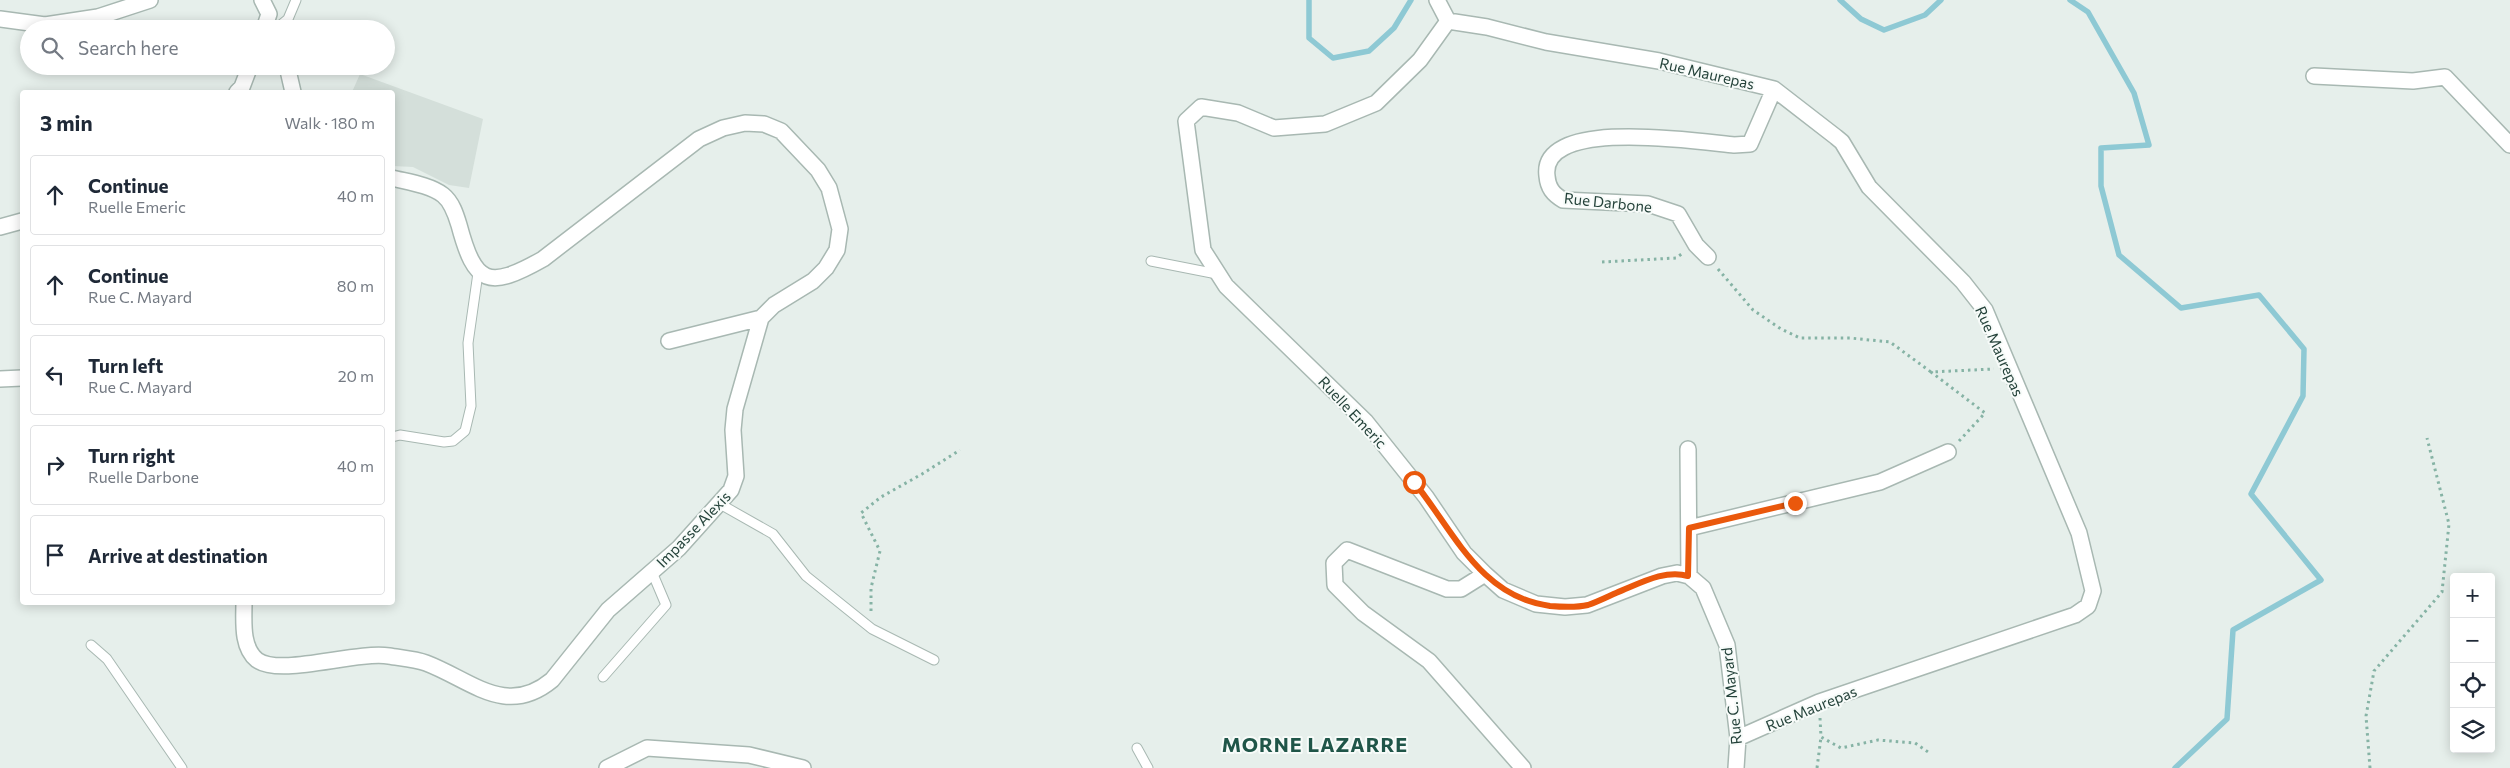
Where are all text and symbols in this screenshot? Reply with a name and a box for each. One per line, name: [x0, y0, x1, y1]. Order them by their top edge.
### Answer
search box: [20, 20, 395, 75]
icon: search: [38, 34, 66, 62]
text: Search here: [78, 36, 178, 59]
street label: Rue Maurepas: [1658, 53, 1756, 93]
text: 3 min: [40, 110, 93, 135]
text: Walk · 180 m: [285, 113, 375, 132]
text: Continue: [88, 174, 168, 197]
icon: ahead: [41, 181, 69, 209]
text: 40 m: [337, 186, 374, 205]
street label: Rue Darbone: [1563, 188, 1653, 216]
text: Ruelle Emeric: [88, 197, 186, 216]
text: Continue: [88, 264, 168, 287]
icon: ahead: [41, 271, 69, 299]
text: 80 m: [337, 276, 374, 295]
text: Rue C. Mayard: [88, 287, 192, 306]
street label: Rue Maurepas: [1972, 303, 2028, 399]
text: Turn left: [88, 354, 163, 377]
icon: left: [41, 361, 69, 389]
text: 20 m: [338, 366, 374, 385]
street label: Ruelle Emeric: [1315, 372, 1391, 452]
text: Rue C. Mayard: [88, 377, 192, 396]
text: Turn right: [88, 444, 175, 467]
icon: right: [41, 451, 69, 479]
text: 40 m: [337, 456, 374, 475]
text: Ruelle Darbone: [88, 467, 199, 486]
route start: [1403, 471, 1426, 494]
street label: Impasse Alexis: [652, 487, 734, 571]
route end: [1784, 492, 1807, 515]
icon: arrive: [41, 541, 69, 569]
text: Arrive at destination: [88, 544, 268, 567]
map controls: [2450, 573, 2495, 753]
button: +: [2450, 573, 2495, 618]
button: −: [2450, 618, 2495, 663]
street label: Rue C. Mayard: [1717, 647, 1745, 745]
button: locate: [2450, 663, 2495, 708]
street label: Rue Maurepas: [1763, 681, 1859, 734]
button: layers: [2450, 708, 2495, 753]
district label: MORNE LAZARRE: [1222, 732, 1408, 756]

